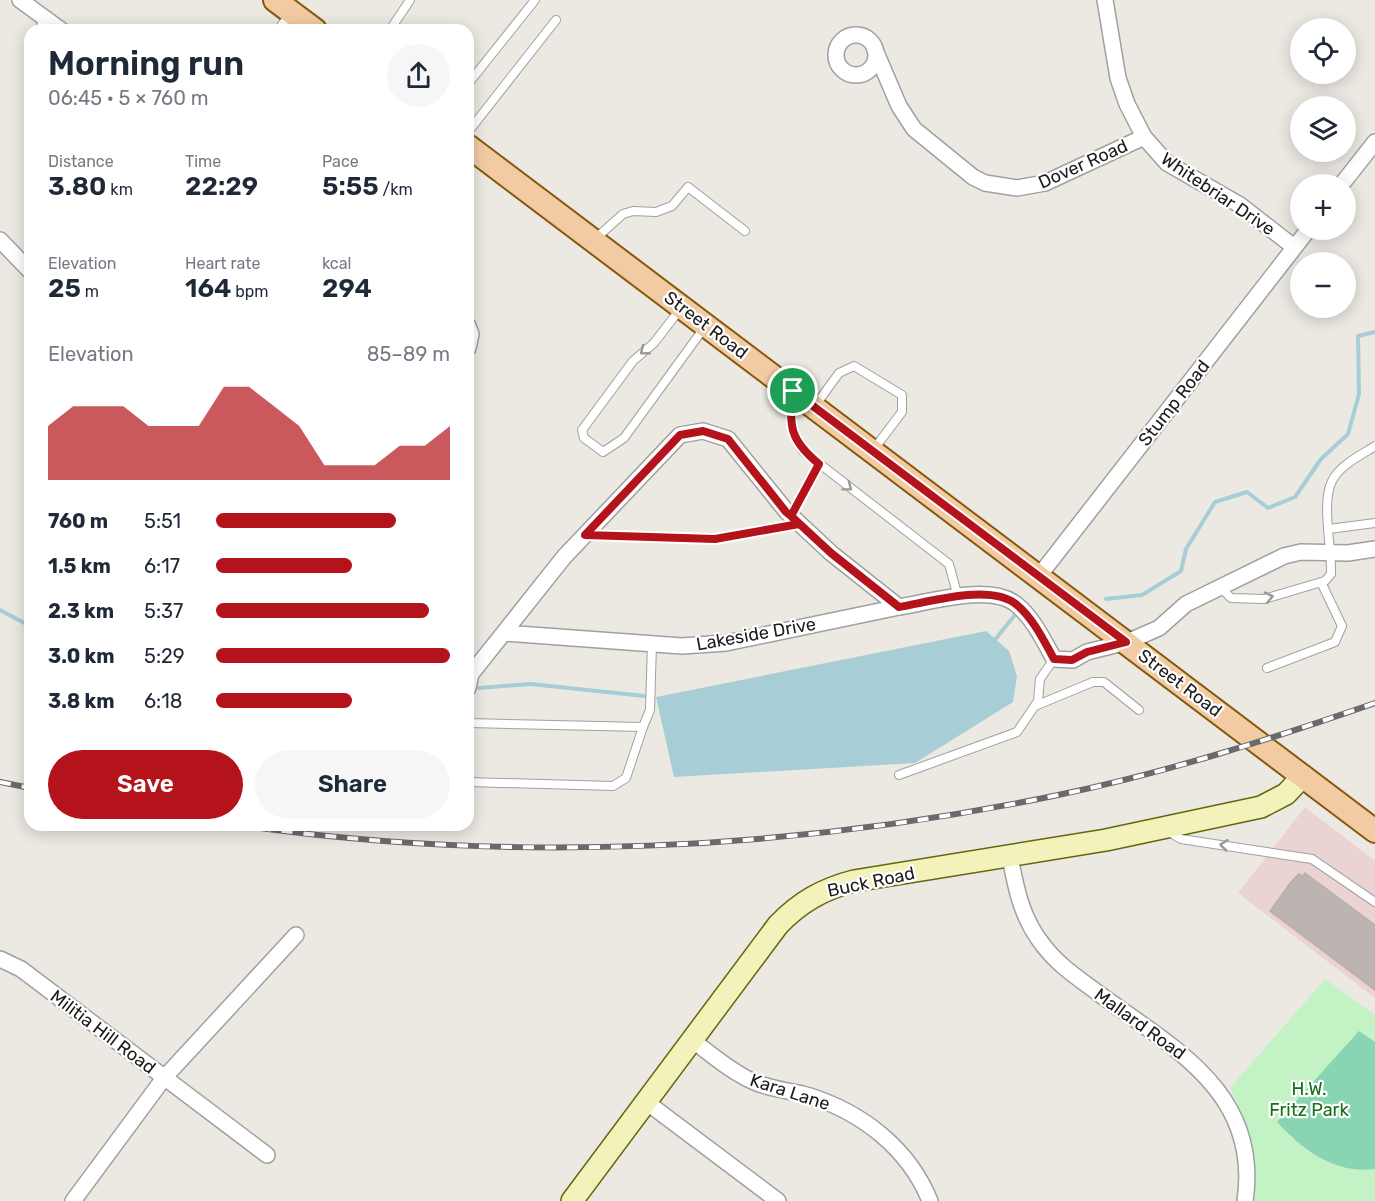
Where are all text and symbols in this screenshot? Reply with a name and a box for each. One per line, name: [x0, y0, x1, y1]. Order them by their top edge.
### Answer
map controls: [1290, 18, 1356, 318]
button: locate: [1290, 18, 1356, 84]
text: Morning run: [48, 44, 244, 83]
button: share: [387, 44, 450, 107]
text: 06:45 · 5 × 760 m: [48, 86, 209, 110]
button: layers: [1290, 96, 1356, 162]
street label: Dover Road: [1035, 135, 1131, 193]
street label: Whitebriar Drive: [1157, 148, 1279, 240]
text: Distance: [48, 152, 114, 171]
text: Time: [185, 152, 221, 171]
text: Pace: [322, 152, 359, 171]
text: 3.80: [48, 171, 106, 202]
text: 22:29: [185, 171, 258, 202]
text: 5:55: [322, 171, 379, 202]
button: +: [1290, 174, 1356, 240]
text: km: [106, 180, 133, 199]
text: /km: [379, 180, 413, 199]
button: −: [1290, 252, 1356, 318]
text: Elevation: [48, 254, 117, 273]
text: Heart rate: [185, 254, 260, 273]
text: kcal: [322, 254, 351, 273]
text: 25: [48, 273, 81, 304]
text: 164: [185, 273, 231, 304]
text: 294: [322, 273, 372, 304]
text: m: [81, 282, 99, 301]
text: bpm: [231, 282, 269, 301]
street label: Street Road: [660, 286, 752, 364]
text: Elevation: [48, 342, 134, 366]
text: 85–89 m: [367, 342, 450, 366]
one-way arrow: [640, 344, 651, 355]
street label: Stump Road: [1134, 356, 1214, 450]
pin: [767, 365, 818, 416]
icon: arrive: [776, 374, 809, 407]
one-way arrow: [842, 480, 853, 491]
text: 760 m: [48, 509, 108, 533]
text: 5:51: [144, 509, 181, 533]
text: 1.5 km: [48, 554, 111, 578]
text: 6:17: [144, 554, 180, 578]
one-way arrow: [1264, 591, 1274, 604]
text: 2.3 km: [48, 599, 114, 623]
text: 5:37: [144, 599, 183, 623]
street label: Lakeside Drive: [694, 613, 818, 655]
text: 3.0 km: [48, 644, 115, 668]
text: 5:29: [144, 644, 185, 668]
street label: Street Road: [1134, 644, 1226, 722]
text: 3.8 km: [48, 689, 115, 713]
text: 6:18: [144, 689, 182, 713]
button: Save: [48, 750, 243, 819]
button: Share: [255, 750, 450, 819]
one-way arrow: [1219, 839, 1228, 852]
street label: Buck Road: [825, 862, 917, 902]
street label: Mallard Road: [1090, 984, 1190, 1064]
street label: Militia Hill Road: [46, 985, 160, 1079]
street label: Kara Lane: [747, 1069, 833, 1115]
park label: H.W. Fritz Park: [1269, 1078, 1349, 1121]

